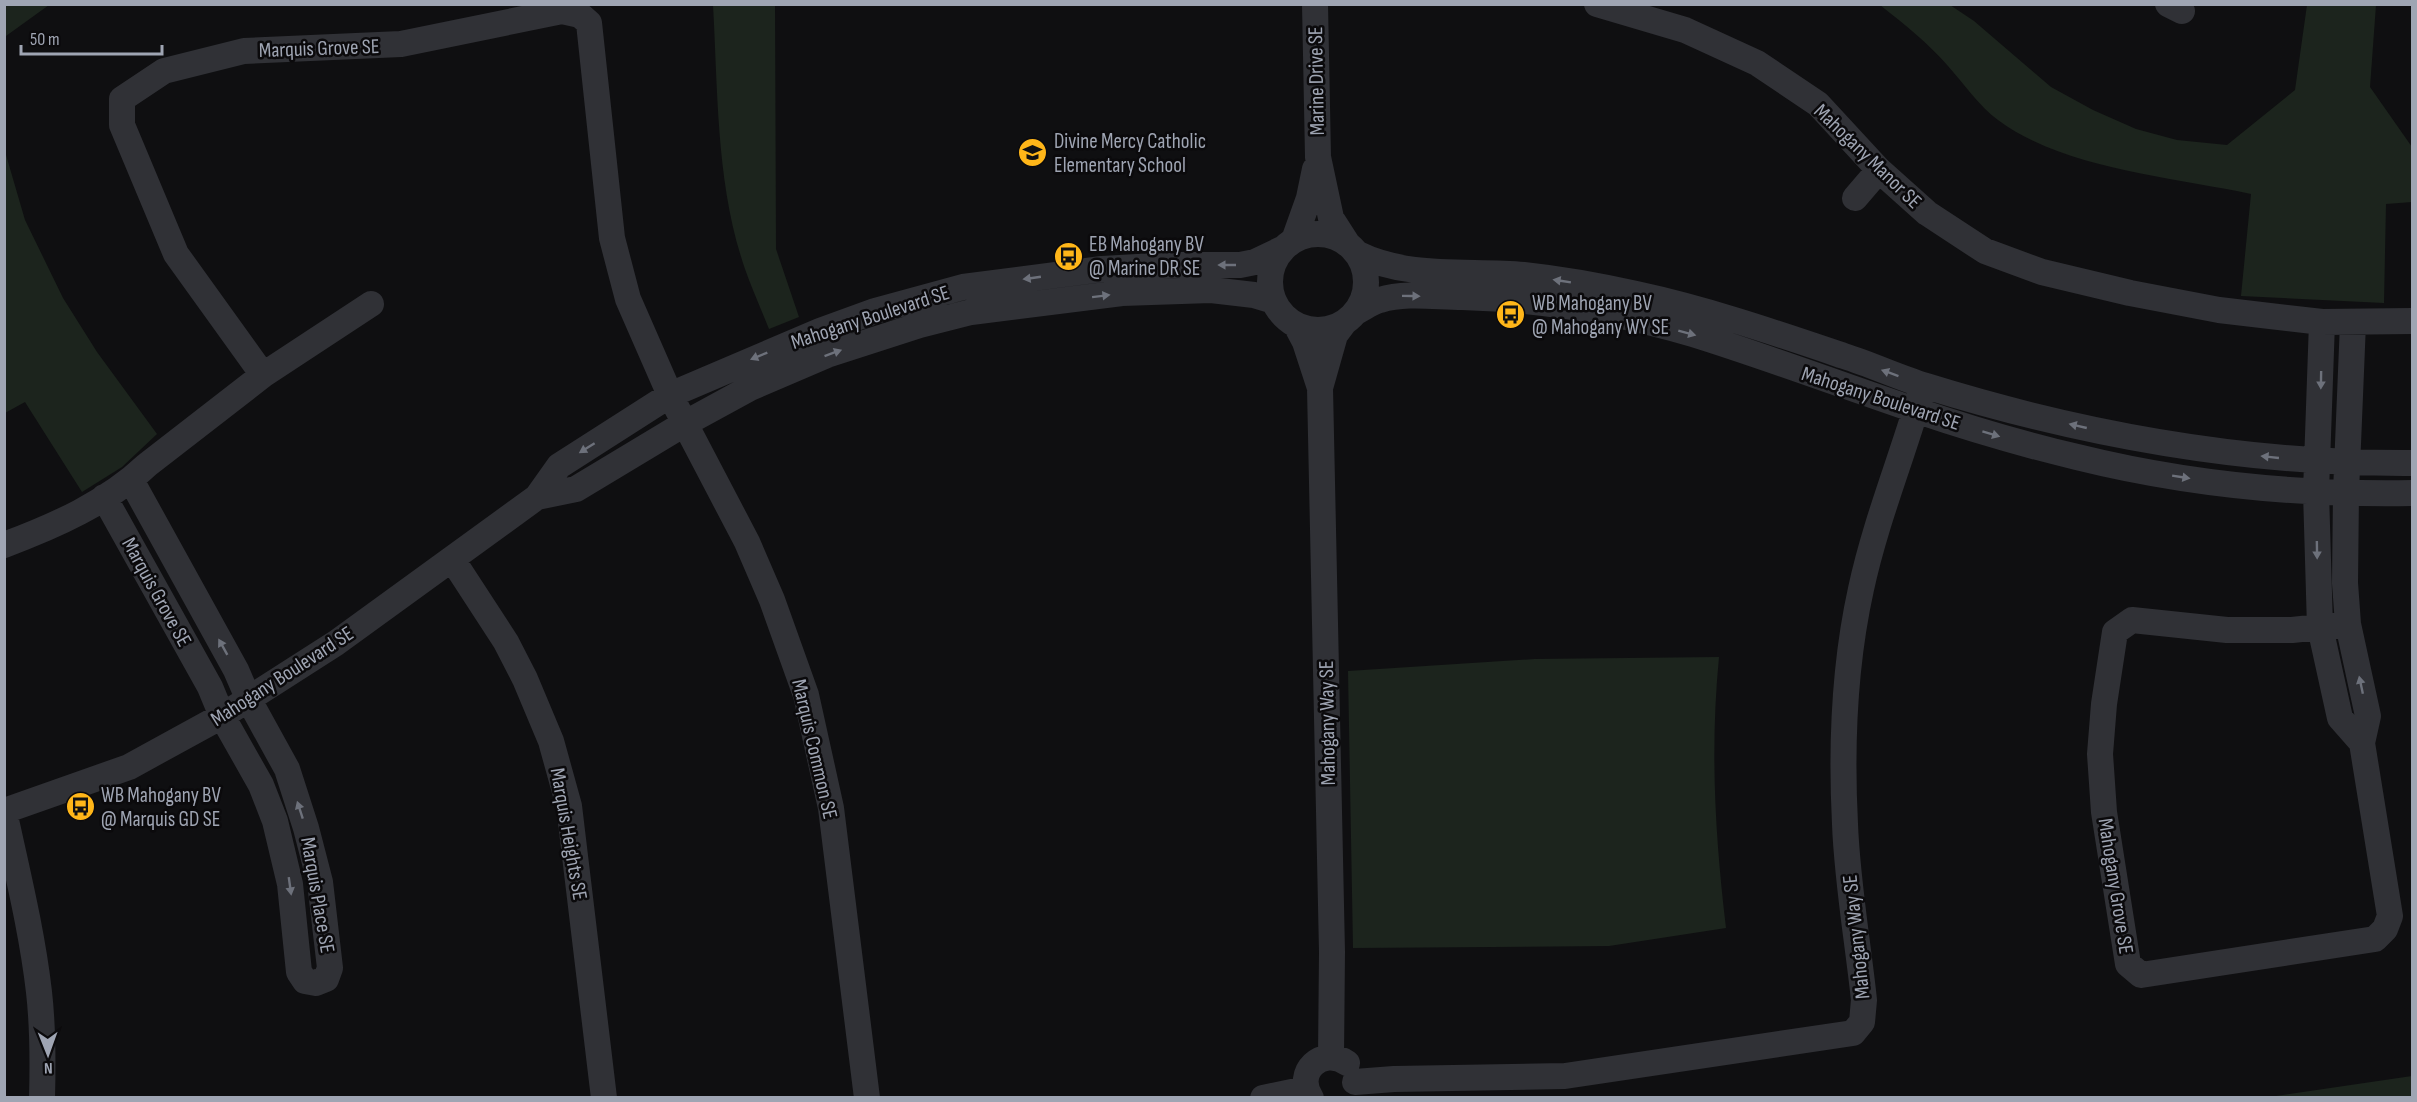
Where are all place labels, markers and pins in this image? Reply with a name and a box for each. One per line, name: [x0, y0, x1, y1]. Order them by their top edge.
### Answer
place label: Divine Mercy Catholic Elementary School: [1054, 129, 1206, 178]
school or university icon: Divine Mercy Catholic Elementary School: [1017, 137, 1049, 169]
place label: EB Mahogany BV @ Marine DR SE: [1089, 232, 1204, 281]
bus stop icon: EB Mahogany BV @ Marine DR SE: [1052, 240, 1084, 272]
place label: WB Mahogany BV @ Mahogany WY SE: [1532, 291, 1669, 340]
bus stop icon: WB Mahogany BV @ Mahogany WY SE: [1495, 299, 1527, 331]
place label: WB Mahogany BV @ Marquis GD SE: [101, 783, 221, 832]
bus stop icon: WB Mahogany BV @ Marquis GD SE: [64, 791, 96, 823]

